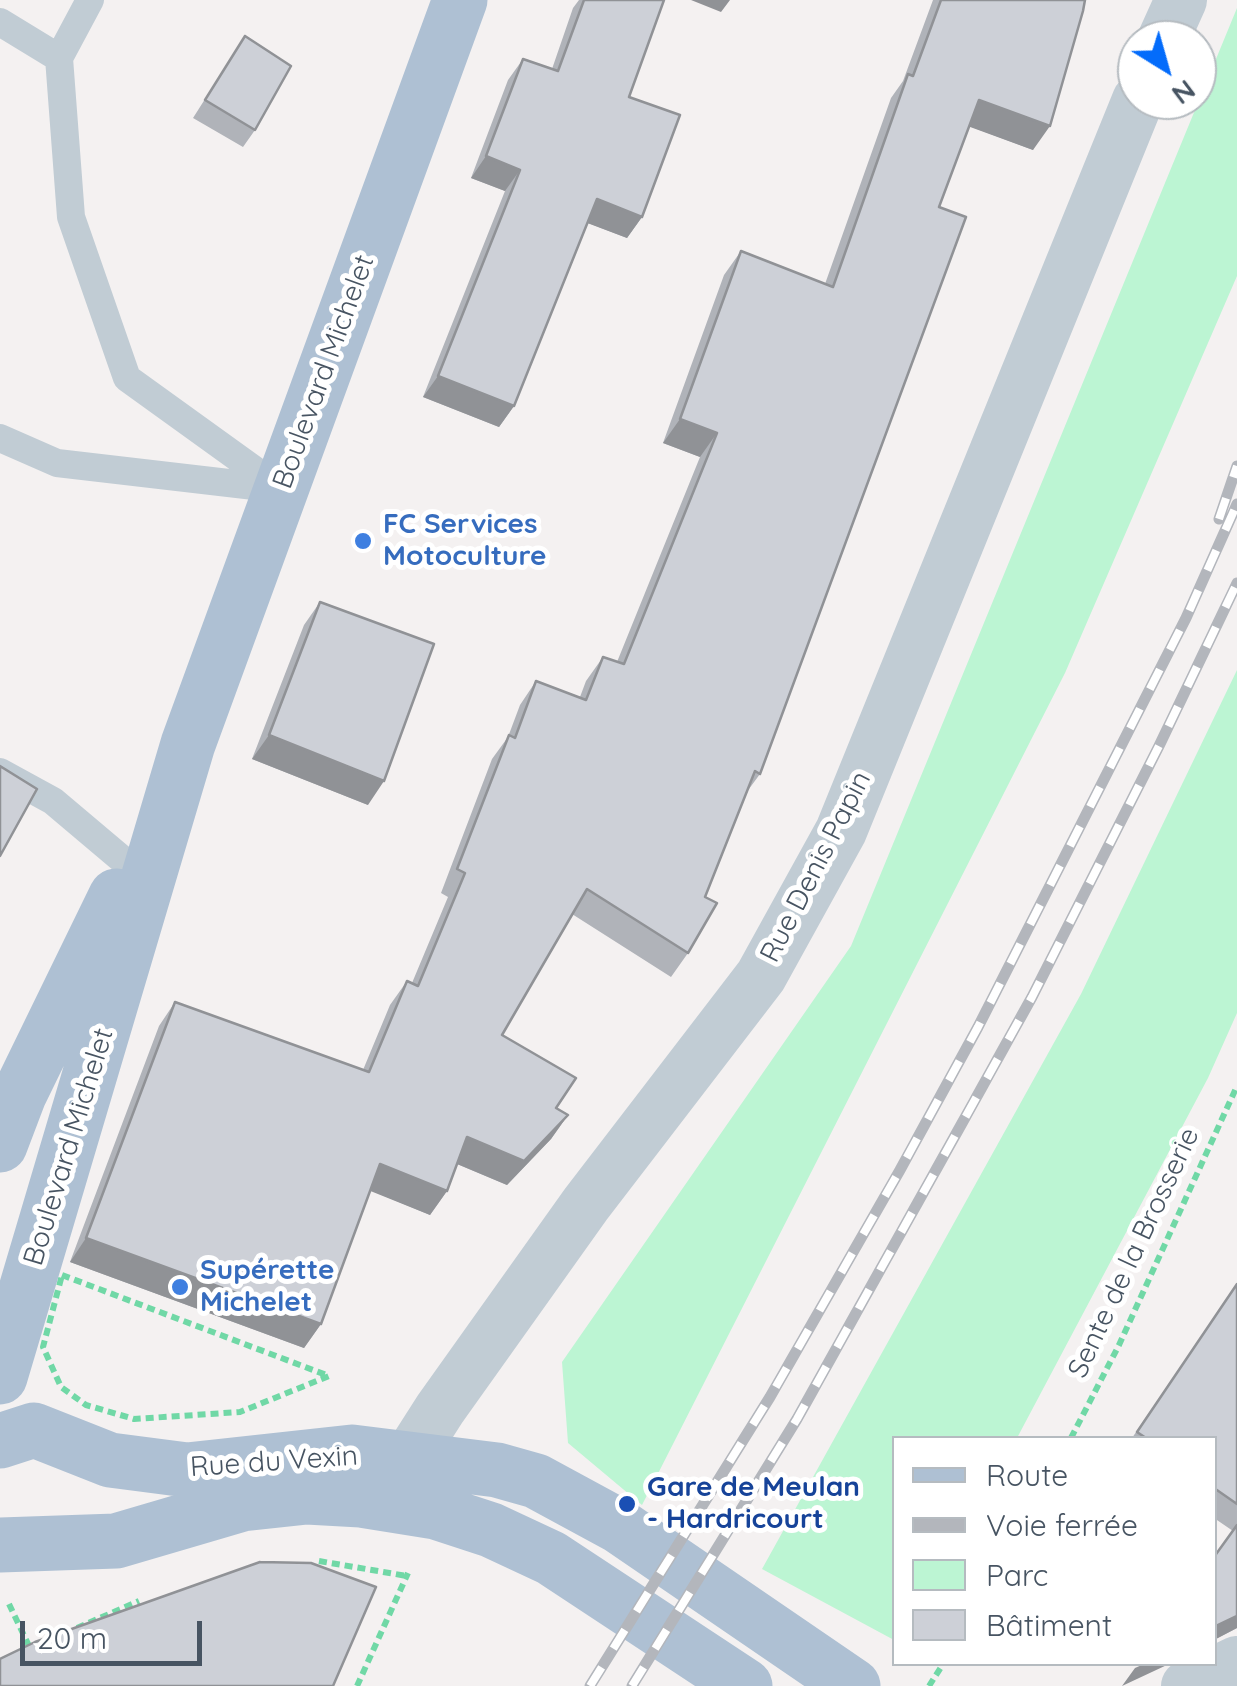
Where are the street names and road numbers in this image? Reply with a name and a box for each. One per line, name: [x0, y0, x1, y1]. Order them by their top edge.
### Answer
street label: Boulevard Michelet: [266, 251, 382, 493]
street label: Rue Denis Papin: [753, 766, 879, 968]
street label: Boulevard Michelet: [17, 1024, 121, 1270]
street label: Sente de la Brosserie: [1061, 1123, 1207, 1383]
street label: Rue du Vexin: [189, 1439, 359, 1485]

